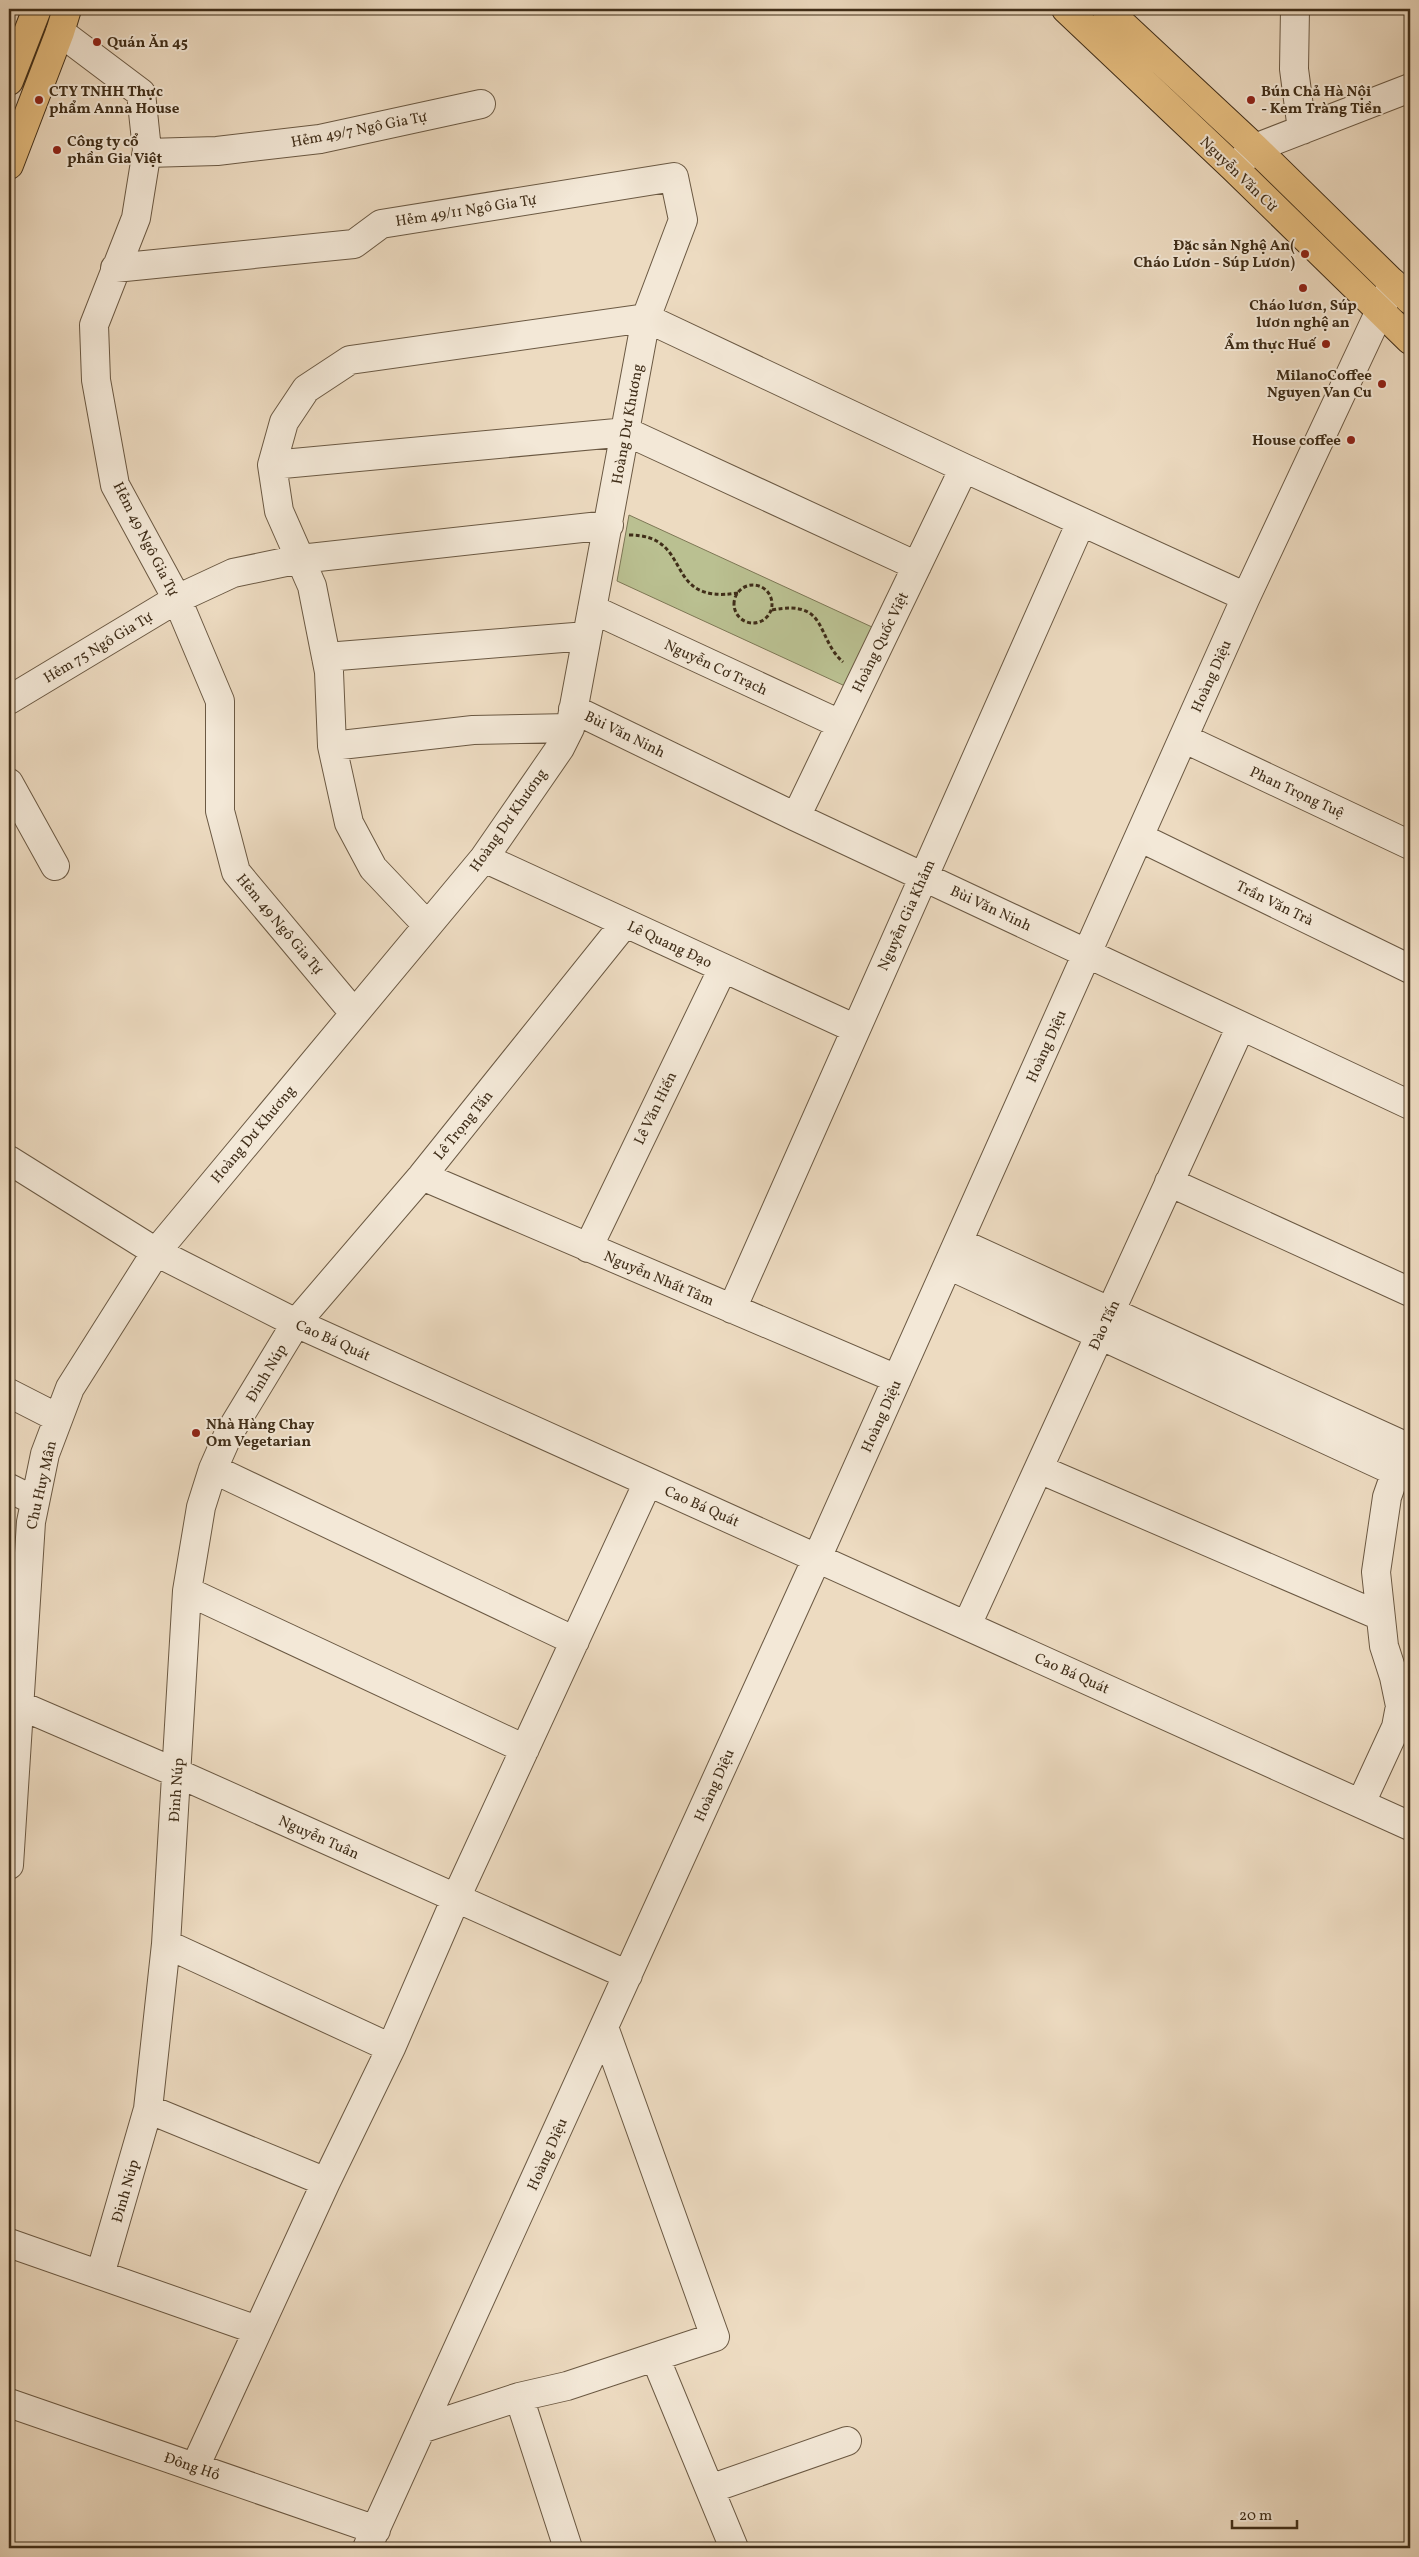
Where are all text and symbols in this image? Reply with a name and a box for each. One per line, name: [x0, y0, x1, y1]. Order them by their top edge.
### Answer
place label: Quán Ăn 45: [107, 33, 188, 54]
marker: Quán Ăn 45: [91, 36, 103, 48]
place label: CTY TNHH Thực phẩm Anna House: [49, 82, 180, 120]
place label: Bún Chả Hà Nội - Kem Tràng Tiền: [1261, 82, 1382, 120]
marker: CTY TNHH Thực phẩm Anna House: [33, 94, 45, 106]
marker: Bún Chả Hà Nội - Kem Tràng Tiền: [1245, 94, 1257, 106]
street label: Hẻm 49/7 Ngô Gia Tự: [289, 107, 429, 154]
place label: Công ty cổ phần Gia Việt: [67, 132, 163, 170]
street label: Nguyễn Văn Cừ: [1194, 132, 1282, 218]
marker: Công ty cổ phần Gia Việt: [51, 144, 63, 156]
street label: Hẻm 49/11 Ngô Gia Tự: [394, 190, 539, 233]
place label: Đặc sản Nghệ An( Cháo Lươn - Súp Lươn): [1133, 236, 1295, 274]
marker: Đặc sản Nghệ An( Cháo Lươn - Súp Lươn): [1299, 248, 1311, 260]
marker: Cháo lươn, Súp lươn nghệ an: [1297, 282, 1309, 294]
place label: Cháo lươn, Súp lươn nghệ an: [1249, 296, 1357, 334]
place label: Ẩm thực Huế: [1224, 333, 1317, 356]
marker: Ẩm thực Huế: [1320, 338, 1332, 350]
street label: Hoàng Dư Khương: [608, 362, 649, 486]
place label: MilanoCoffee Nguyen Van Cu: [1267, 366, 1372, 404]
marker: MilanoCoffee Nguyen Van Cu: [1376, 378, 1388, 390]
place label: House coffee: [1252, 431, 1341, 452]
marker: House coffee: [1345, 434, 1357, 446]
street label: Hẻm 49 Ngô Gia Tự: [107, 479, 183, 601]
street label: Hoàng Quốc Việt: [848, 589, 915, 696]
street label: Hẻm 75 Ngô Gia Tự: [40, 607, 158, 689]
street label: Nguyễn Cơ Trạch: [660, 635, 771, 702]
street label: Hoàng Diệu: [1187, 637, 1238, 716]
street label: Bùi Văn Ninh: [580, 707, 668, 764]
street label: Phan Trọng Tuệ: [1246, 762, 1347, 824]
street label: Hoàng Dư Khương: [466, 765, 553, 877]
street label: Nguyễn Gia Khảm: [873, 857, 941, 975]
street label: Hẻm 49 Ngô Gia Tự: [230, 870, 328, 980]
street label: Trần Văn Trà: [1232, 877, 1317, 932]
street label: Bùi Văn Ninh: [946, 881, 1034, 937]
street label: Lê Quang Đạo: [623, 917, 715, 974]
street label: Hoàng Diệu: [1022, 1007, 1073, 1086]
street label: Lê Văn Hiến: [630, 1069, 683, 1149]
street label: Hoàng Dư Khương: [207, 1081, 302, 1188]
street label: Lê Trọng Tấn: [430, 1087, 499, 1165]
street label: Nguyễn Nhất Tâm: [600, 1247, 717, 1312]
street label: Đào Tấn: [1085, 1297, 1126, 1354]
street label: Cao Bá Quát: [292, 1316, 373, 1367]
street label: Đinh Núp: [242, 1341, 293, 1407]
street label: Hoàng Diệu: [857, 1377, 908, 1456]
place label: Nhà Hàng Chay Om Vegetarian: [206, 1415, 315, 1453]
marker: Nhà Hàng Chay Om Vegetarian: [190, 1427, 202, 1439]
street label: Chu Huy Mân: [22, 1439, 63, 1532]
street label: Cao Bá Quát: [661, 1482, 742, 1533]
street label: Cao Bá Quát: [1031, 1649, 1112, 1700]
street label: Hoàng Diệu: [690, 1746, 741, 1825]
street label: Đinh Núp: [165, 1757, 190, 1823]
street label: Nguyễn Tuân: [275, 1811, 362, 1866]
street label: Hoàng Diệu: [523, 2115, 574, 2194]
street label: Đinh Núp: [107, 2157, 145, 2225]
street label: Đông Hồ: [161, 2448, 222, 2487]
scale bar: [1232, 2497, 1296, 2529]
text: 20 m: [1239, 2506, 1272, 2527]

